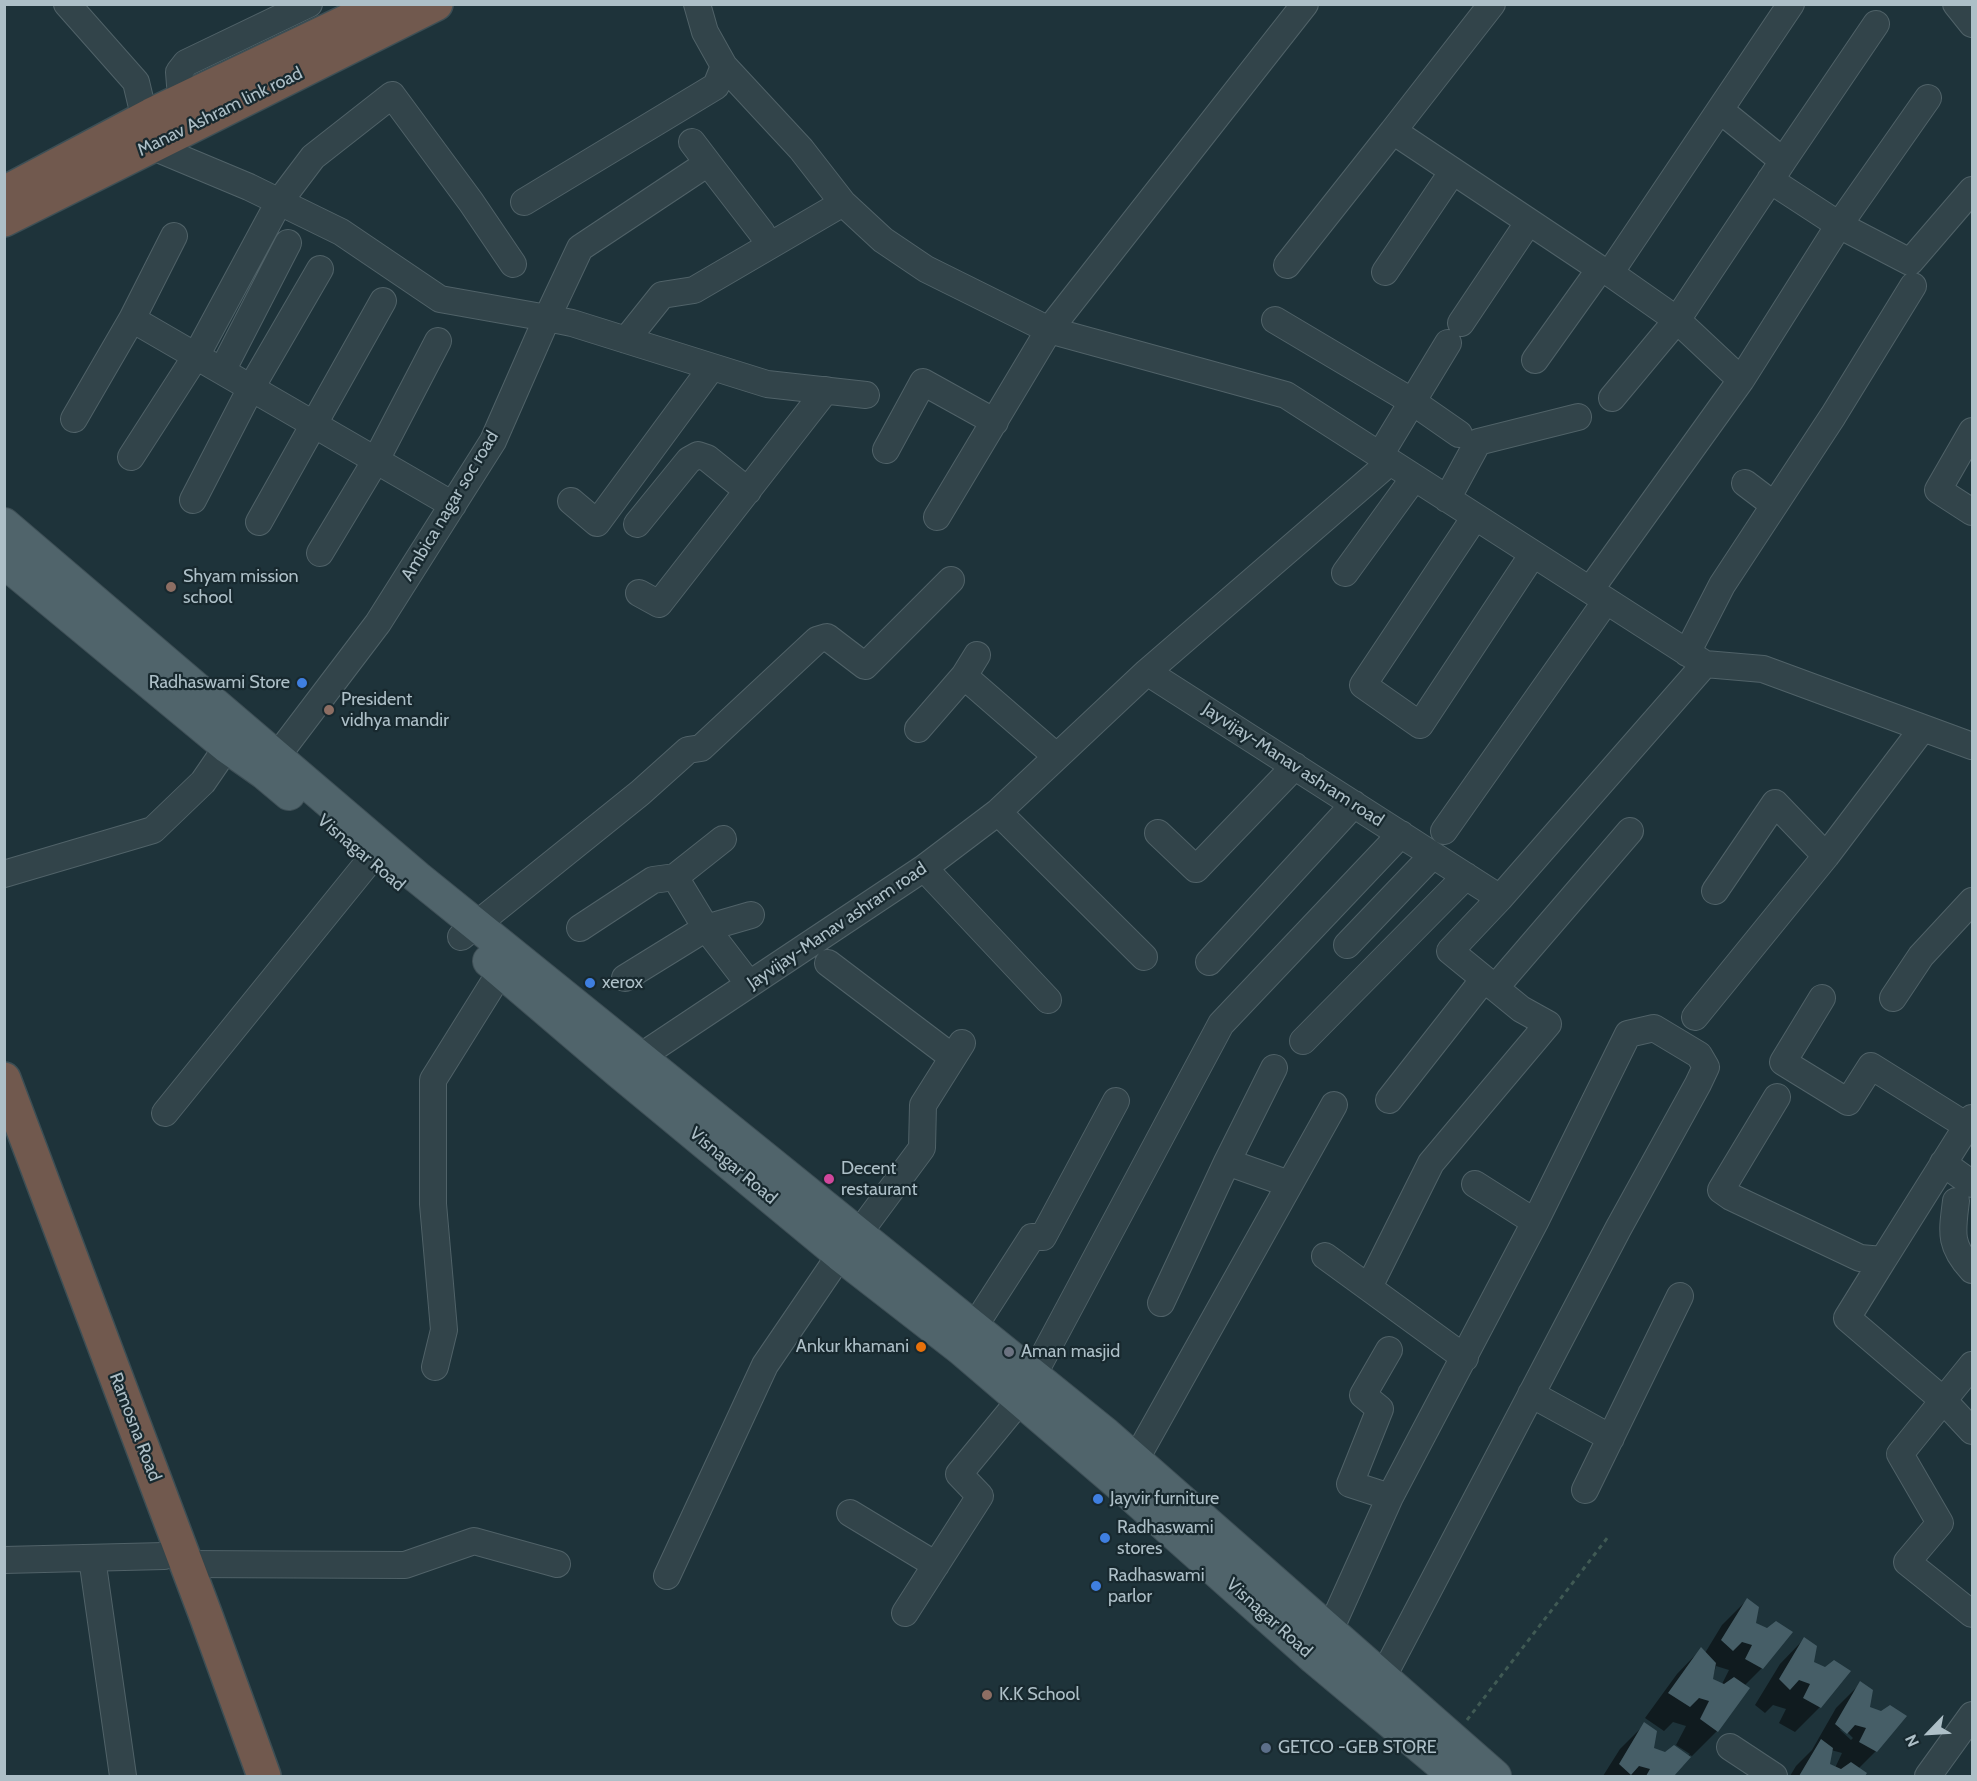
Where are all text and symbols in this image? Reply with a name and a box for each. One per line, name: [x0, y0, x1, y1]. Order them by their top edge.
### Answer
street label: Manav Ashram link road: [134, 63, 306, 161]
street label: Ambica nagar soc road: [397, 427, 503, 585]
place label: Shyam mission school: [183, 566, 299, 608]
marker: Shyam mission school: [164, 580, 178, 594]
place label: Radhaswami Store: [149, 672, 290, 694]
marker: Radhaswami Store: [295, 676, 309, 690]
place label: President vidhya mandir: [341, 689, 449, 732]
street label: Jayvijay-Manav ashram road: [1198, 698, 1388, 832]
marker: President vidhya mandir: [322, 703, 336, 717]
street label: Visnagar Road: [313, 810, 409, 896]
street label: Jayvijay-Manav ashram road: [743, 858, 931, 994]
place label: xerox: [602, 972, 643, 994]
marker: xerox: [583, 976, 597, 990]
street label: Visnagar Road: [685, 1123, 781, 1209]
place label: Decent restaurant: [841, 1158, 917, 1200]
marker: Decent restaurant: [822, 1172, 836, 1186]
place label: Ankur khamani: [796, 1336, 909, 1358]
marker: Ankur khamani: [914, 1340, 928, 1354]
place label: Aman masjid: [1021, 1341, 1120, 1363]
marker: Aman masjid: [1002, 1345, 1016, 1359]
street label: Ramosna Road: [104, 1370, 166, 1484]
place label: Jayvir furniture: [1110, 1488, 1219, 1510]
marker: Jayvir furniture: [1091, 1492, 1105, 1506]
place label: Radhaswami stores: [1117, 1517, 1213, 1559]
marker: Radhaswami stores: [1098, 1531, 1112, 1545]
place label: Radhaswami parlor: [1108, 1565, 1204, 1608]
street label: Visnagar Road: [1222, 1574, 1316, 1662]
marker: Radhaswami parlor: [1089, 1579, 1103, 1593]
place label: K.K School: [999, 1684, 1080, 1706]
marker: K.K School: [980, 1688, 994, 1702]
north arrow: [1899, 1703, 1959, 1763]
text: N: [1901, 1732, 1923, 1750]
place label: GETCO -GEB STORE: [1278, 1737, 1437, 1759]
marker: GETCO -GEB STORE: [1259, 1741, 1273, 1755]

